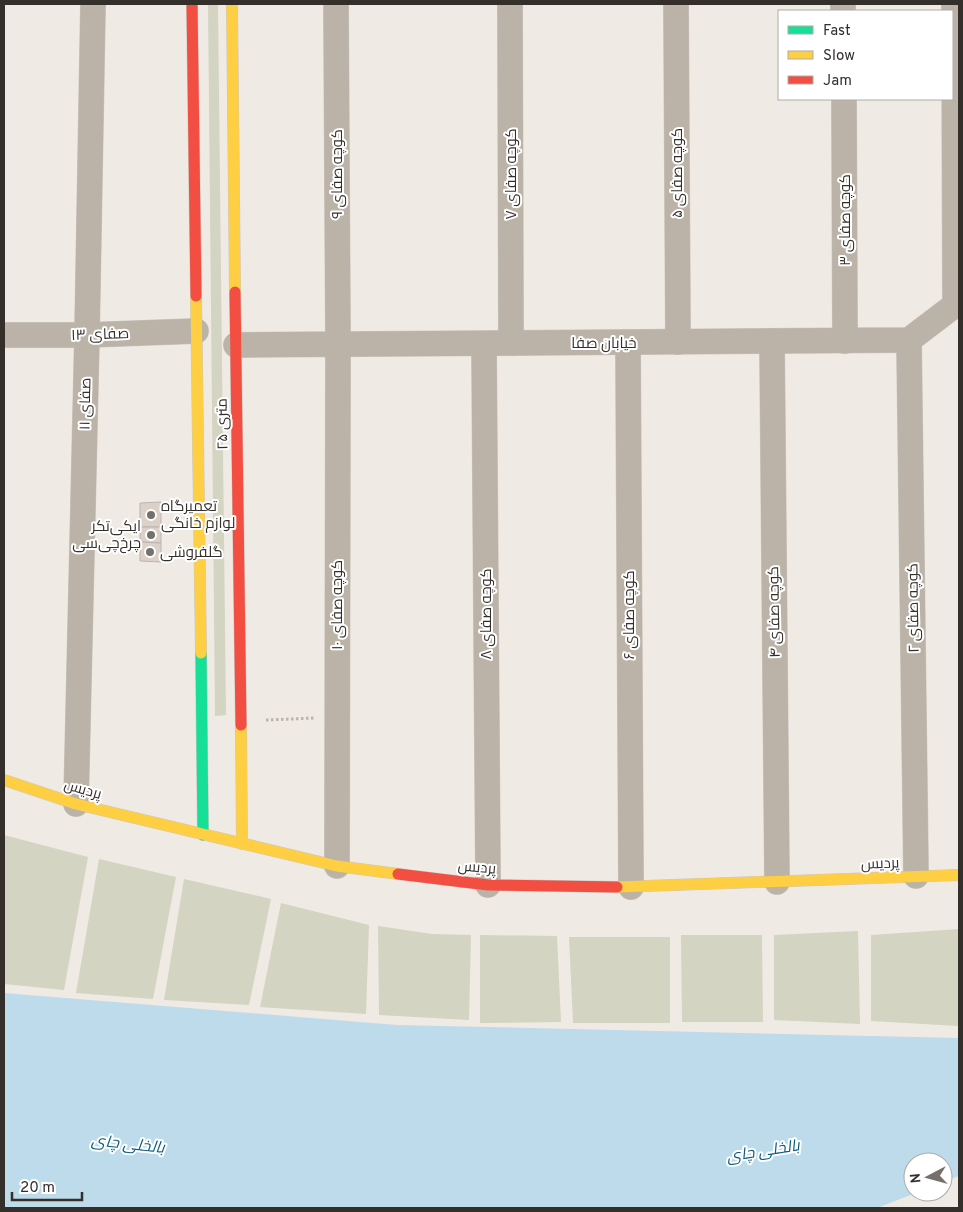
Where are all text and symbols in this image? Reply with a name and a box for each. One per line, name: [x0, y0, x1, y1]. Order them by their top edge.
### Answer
legend: [778, 10, 953, 100]
text: Fast: [823, 22, 851, 41]
text: Slow: [823, 47, 855, 66]
text: Jam: [823, 72, 852, 91]
street label: کوچه صفای ۷: [503, 128, 522, 220]
street label: کوچه صفای ۵: [669, 128, 688, 218]
street label: کوچه صفای ۹: [329, 129, 348, 219]
street label: کوچه صفای ۳: [837, 174, 856, 266]
street label: صفای ۱۳: [71, 325, 129, 346]
street label: خیابان صفا: [571, 335, 637, 354]
street label: صفای ۱۱: [77, 378, 96, 430]
street label: ۲۵ متری: [214, 398, 233, 450]
place label: تعمیرگاه لوازم خانگی: [161, 498, 235, 534]
marker: تعمیرگاه لوازم خانگی: [145, 509, 157, 521]
place label: ایکی‌تکر چرخ‌چی‌سی: [72, 518, 141, 554]
marker: ایکی‌تکر چرخ‌چی‌سی: [145, 529, 157, 541]
place label: گلفروشی: [160, 544, 223, 563]
marker: گلفروشی: [144, 546, 156, 558]
street label: کوچه صفای ۱۰: [329, 560, 348, 650]
street label: کوچه صفای ۲: [904, 563, 925, 653]
street label: کوچه صفای ۴: [765, 566, 786, 658]
street label: کوچه صفای ۸: [478, 568, 497, 660]
street label: کوچه صفای ۶: [621, 570, 640, 660]
street label: پردیس: [61, 776, 104, 805]
street label: پردیس: [860, 854, 900, 875]
street label: پردیس: [457, 857, 497, 880]
water label: بالخلی چای: [90, 1131, 166, 1159]
water label: بالخلی چای: [725, 1136, 802, 1168]
north arrow: [903, 1152, 953, 1202]
scale bar: [12, 1170, 82, 1202]
text: N: [908, 1172, 926, 1184]
text: 20 m: [20, 1179, 55, 1198]

